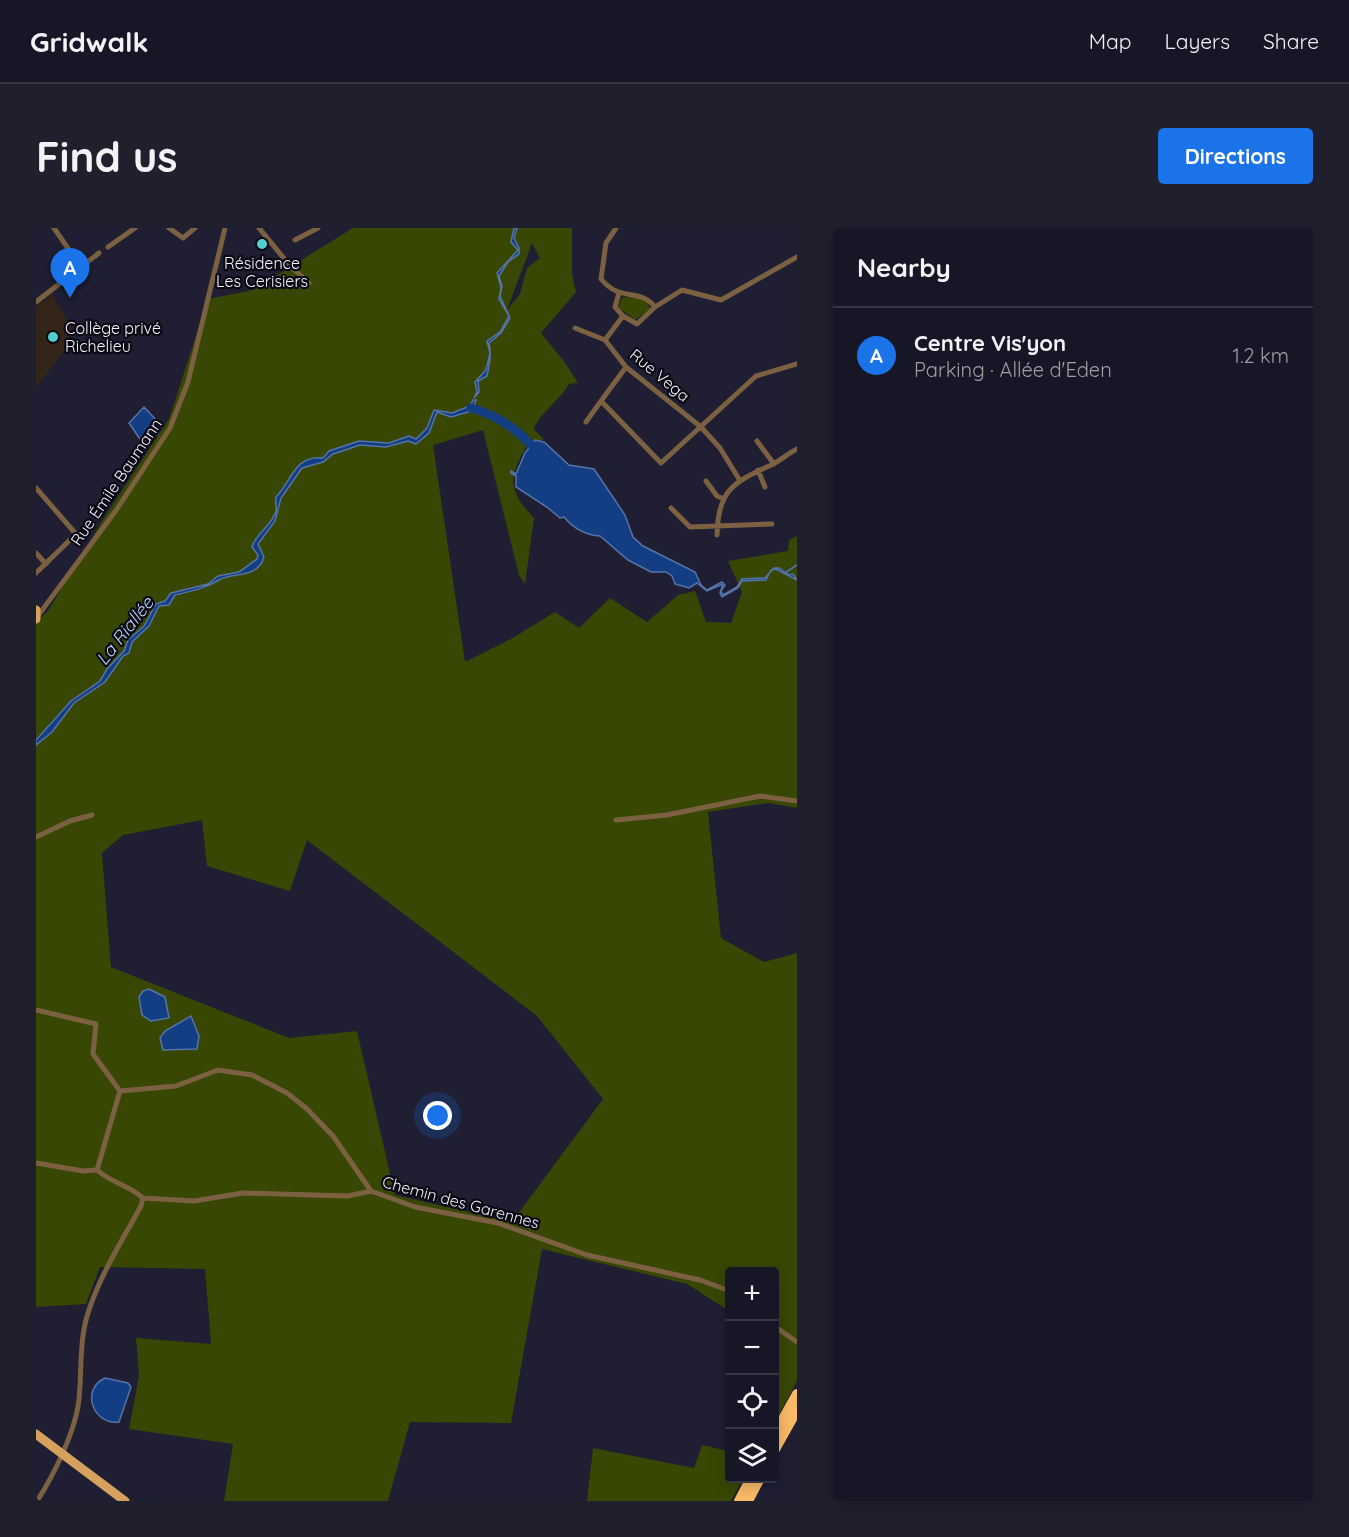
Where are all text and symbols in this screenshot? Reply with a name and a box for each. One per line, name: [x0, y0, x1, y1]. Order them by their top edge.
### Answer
text: Gridwalk: [30, 24, 149, 59]
text: Map: [1089, 28, 1132, 54]
text: Layers: [1165, 28, 1230, 54]
text: Share: [1263, 28, 1319, 54]
button: Directions: [1158, 128, 1313, 184]
text: Find us: [36, 130, 178, 183]
marker: Résidence Les Cerisiers: [255, 237, 269, 251]
pin: A: [51, 248, 90, 298]
text: Nearby: [857, 251, 951, 284]
place label: Résidence Les Cerisiers: [216, 253, 308, 291]
place label: Collège privé Richelieu: [65, 318, 161, 356]
text: Centre Vis'yon: [914, 329, 1066, 357]
marker: Collège privé Richelieu: [46, 330, 60, 344]
text: A: [870, 343, 883, 368]
text: 1.2 km: [1233, 343, 1289, 368]
street label: Rue Vega: [626, 344, 694, 406]
text: Parking · Allée d'Eden: [914, 357, 1112, 382]
street label: Rue Émile Baumann: [66, 415, 166, 549]
water label: La Riallée: [91, 591, 159, 670]
your location: [423, 1101, 452, 1130]
street label: Chemin des Garennes: [380, 1171, 542, 1233]
map controls: [725, 1267, 779, 1483]
button: +: [725, 1267, 779, 1321]
button: −: [725, 1321, 779, 1375]
button: locate: [725, 1375, 779, 1429]
button: layers: [725, 1429, 779, 1483]

